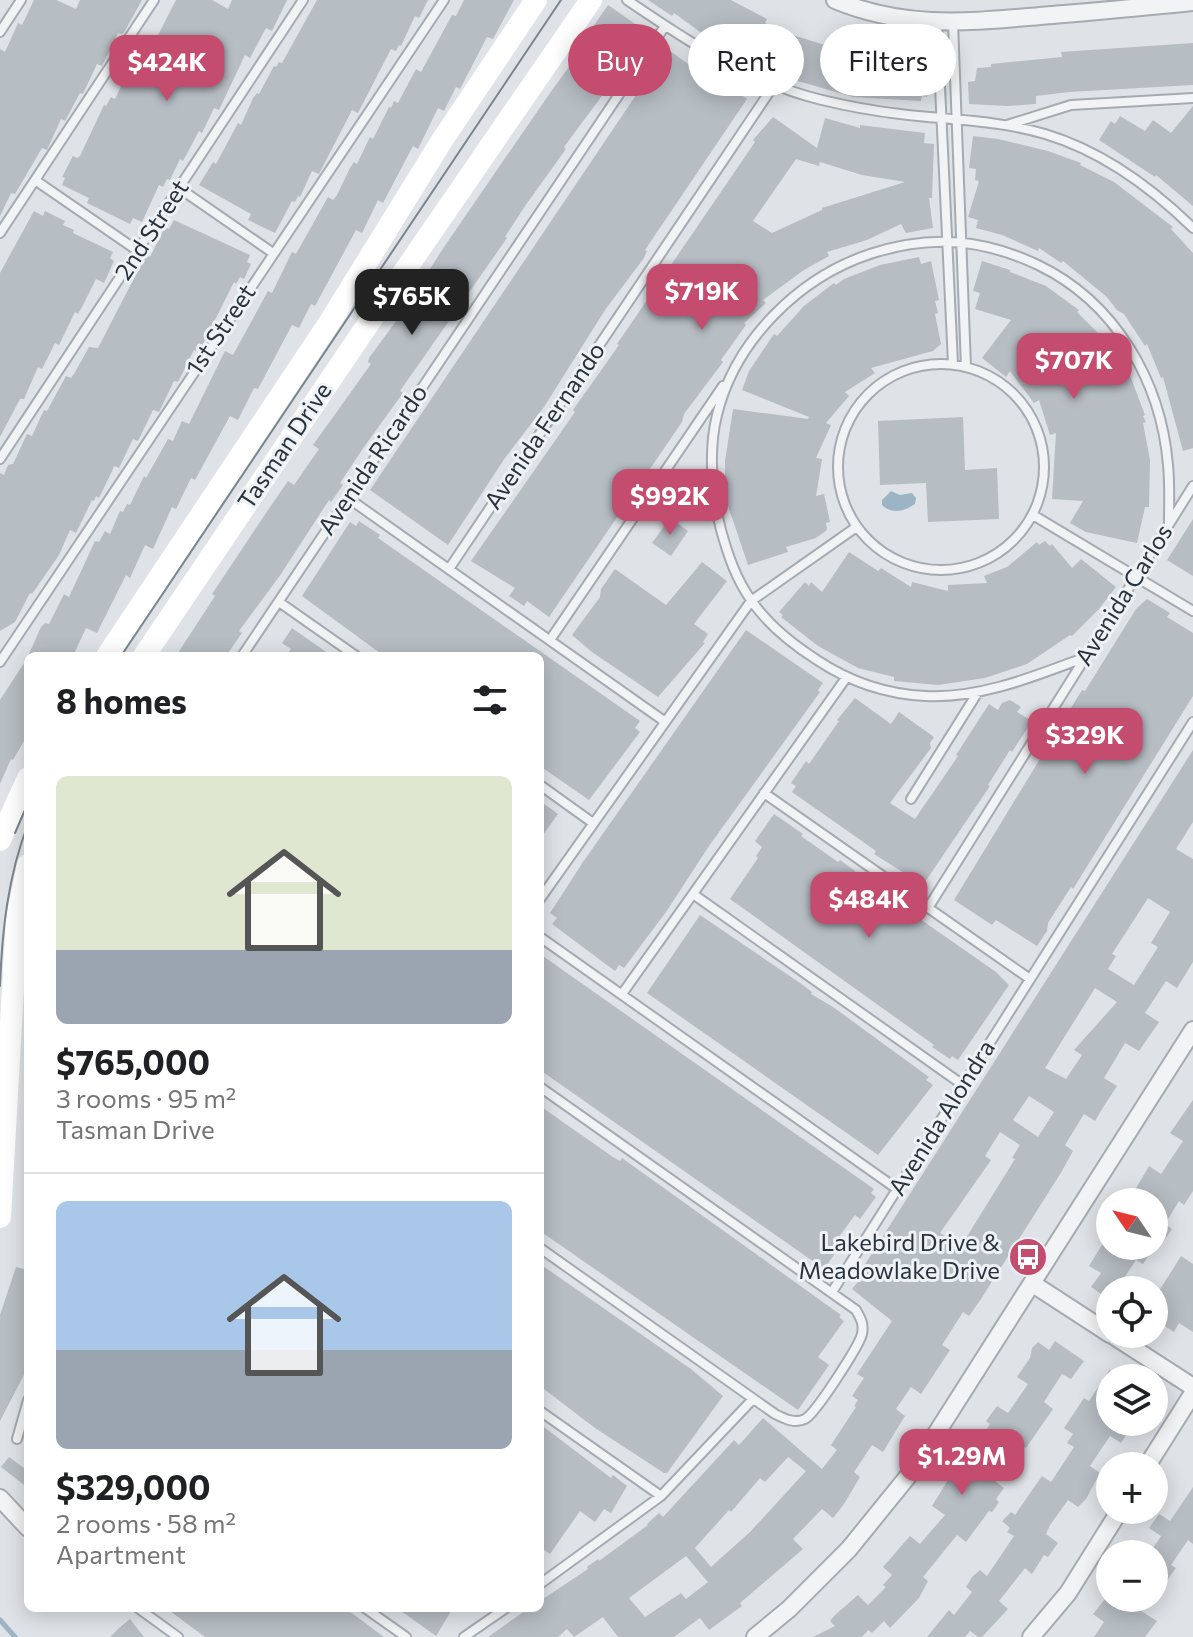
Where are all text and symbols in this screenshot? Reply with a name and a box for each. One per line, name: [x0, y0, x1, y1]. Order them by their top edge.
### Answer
chip: Buy: [568, 24, 672, 96]
chip: Rent: [688, 24, 804, 96]
chip: Filters: [820, 24, 956, 96]
pin: $424K: [111, 35, 223, 103]
text: $424K: [127, 45, 207, 76]
street label: 2nd Street: [108, 174, 194, 285]
pin: $719K: [646, 264, 758, 332]
pin: $765K: [356, 269, 468, 337]
text: $719K: [664, 274, 740, 305]
street label: 1st Street: [179, 278, 261, 380]
text: $765K: [373, 279, 451, 310]
pin: $707K: [1018, 333, 1130, 401]
street label: Avenida Fernando: [477, 336, 610, 514]
text: $707K: [1035, 343, 1113, 374]
street label: Tasman Drive: [231, 376, 337, 514]
street label: Avenida Ricardo: [311, 378, 433, 540]
pin: $992K: [614, 469, 726, 537]
text: $992K: [630, 479, 710, 510]
street label: Avenida Carlos: [1068, 518, 1178, 670]
icon: filters: [468, 678, 512, 722]
text: 8 homes: [56, 679, 187, 721]
pin: $329K: [1029, 708, 1141, 776]
text: $329K: [1046, 718, 1124, 749]
icon: home: [212, 828, 356, 972]
pin: $484K: [813, 872, 925, 940]
text: $484K: [828, 882, 910, 913]
street label: Avenida Alondra: [881, 1034, 1000, 1200]
text: $765,000: [56, 1040, 210, 1082]
text: 3 rooms · 95 m²: [56, 1082, 236, 1113]
text: Tasman Drive: [56, 1113, 215, 1144]
north arrow: [1096, 1188, 1168, 1260]
map controls: [1096, 1188, 1168, 1612]
place label: Lakebird Drive & Meadowlake Drive: [799, 1227, 1000, 1284]
bus stop icon: Lakebird Drive & Meadowlake Drive: [1007, 1236, 1049, 1278]
icon: home: [212, 1253, 356, 1397]
button: locate: [1096, 1276, 1168, 1348]
button: layers: [1096, 1364, 1168, 1436]
pin: $1.29M: [897, 1429, 1027, 1497]
text: $1.29M: [917, 1439, 1007, 1470]
button: +: [1096, 1452, 1168, 1524]
text: $329,000: [56, 1465, 211, 1507]
text: 2 rooms · 58 m²: [56, 1507, 236, 1538]
text: Apartment: [56, 1538, 186, 1569]
button: −: [1096, 1540, 1168, 1612]

